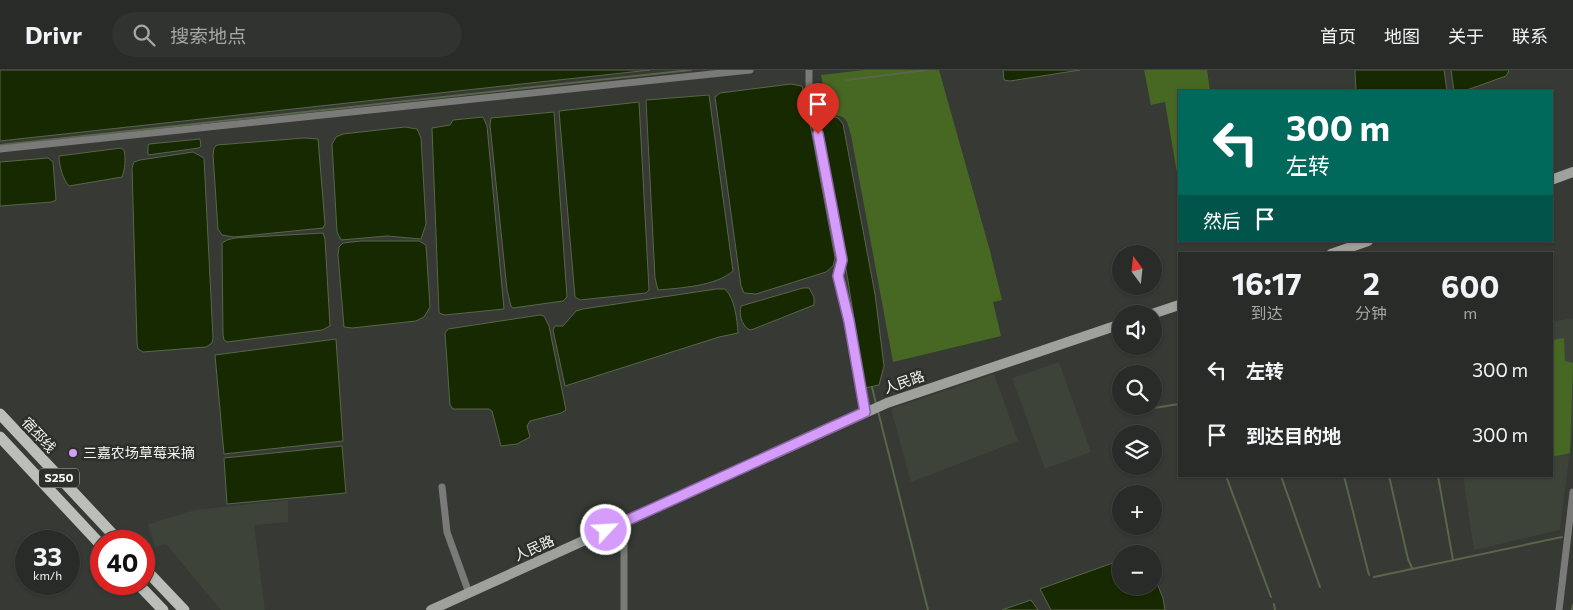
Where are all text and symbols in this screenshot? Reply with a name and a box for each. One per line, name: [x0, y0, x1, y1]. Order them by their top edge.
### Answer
search box: [112, 12, 462, 57]
text: Drivr: [25, 20, 82, 49]
icon: search: [130, 21, 158, 49]
text: 搜索地点: [170, 24, 246, 47]
text: 首页: [1320, 25, 1356, 47]
text: 地图: [1384, 25, 1420, 47]
text: 关于: [1448, 25, 1484, 47]
text: 联系: [1512, 25, 1548, 47]
pin: [797, 83, 839, 134]
icon: arrive: [804, 90, 832, 118]
text: 300 m: [1286, 105, 1390, 148]
icon: left: [1203, 110, 1268, 175]
text: 左转: [1286, 152, 1330, 179]
icon: arrive: [1251, 205, 1279, 233]
text: 然后: [1203, 209, 1241, 232]
north arrow: [1112, 245, 1162, 295]
map controls: [1112, 245, 1162, 595]
text: 16:17: [1232, 264, 1302, 301]
text: 2: [1363, 264, 1380, 301]
text: 600: [1441, 267, 1499, 304]
text: 到达: [1251, 303, 1283, 322]
text: 分钟: [1355, 303, 1387, 322]
text: m: [1463, 303, 1477, 322]
button: sound: [1112, 305, 1162, 355]
icon: left: [1203, 356, 1231, 384]
text: 300 m: [1472, 358, 1528, 381]
text: 左转: [1246, 359, 1284, 382]
button: search: [1112, 365, 1162, 415]
street label: 人民路: [881, 367, 926, 396]
street label: 宿邳线: [19, 414, 60, 456]
icon: arrive: [1203, 421, 1231, 449]
text: 300 m: [1472, 423, 1528, 446]
text: 到达目的地: [1246, 424, 1341, 447]
button: layers: [1112, 425, 1162, 475]
place label: 三嘉农场草莓采摘: [83, 444, 195, 461]
marker: 三嘉农场草莓采摘: [67, 447, 79, 459]
road number: S250: [39, 468, 79, 488]
button: +: [1112, 485, 1162, 535]
position arrow: [579, 503, 631, 555]
speed limit sign: 40: [90, 530, 155, 595]
street label: 人民路: [511, 531, 556, 564]
text: 33: [33, 541, 62, 571]
button: −: [1112, 545, 1162, 595]
text: km/h: [33, 568, 62, 582]

